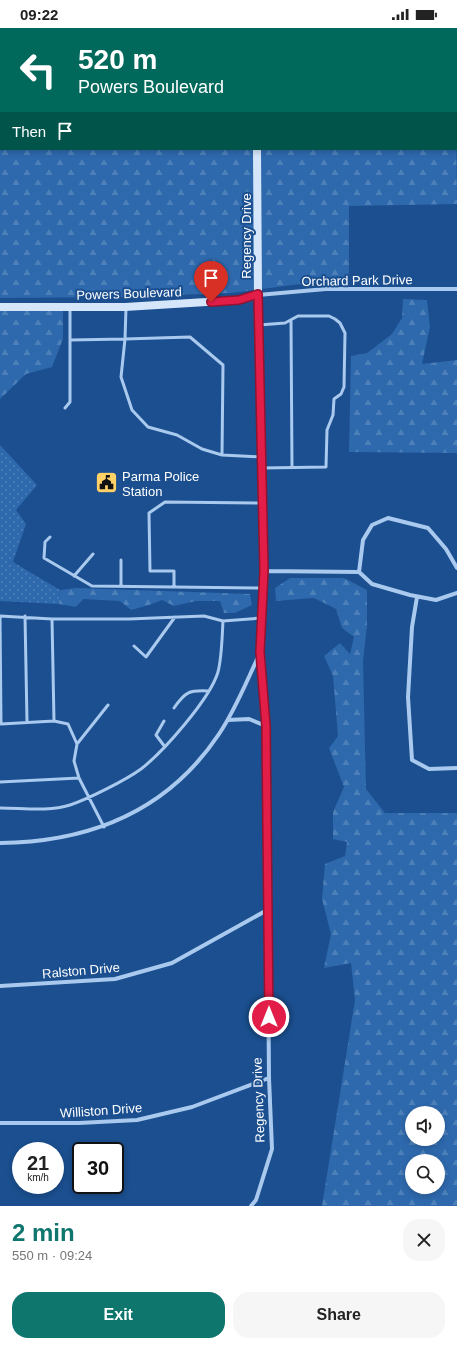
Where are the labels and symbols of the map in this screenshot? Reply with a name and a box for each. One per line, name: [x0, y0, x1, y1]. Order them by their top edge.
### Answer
street label: Regency Drive: [239, 193, 254, 279]
pin: [194, 261, 228, 302]
street label: Orchard Park Drive: [301, 272, 413, 289]
street label: Powers Boulevard: [76, 284, 182, 303]
place label: Parma Police Station: [122, 469, 199, 499]
public building icon: Parma Police Station: [94, 470, 120, 496]
street label: Ralston Drive: [42, 960, 121, 981]
position arrow: [248, 996, 290, 1038]
street label: Regency Drive: [250, 1057, 267, 1143]
street label: Williston Drive: [59, 1100, 143, 1121]
speed limit sign: 30: [72, 1142, 124, 1194]

